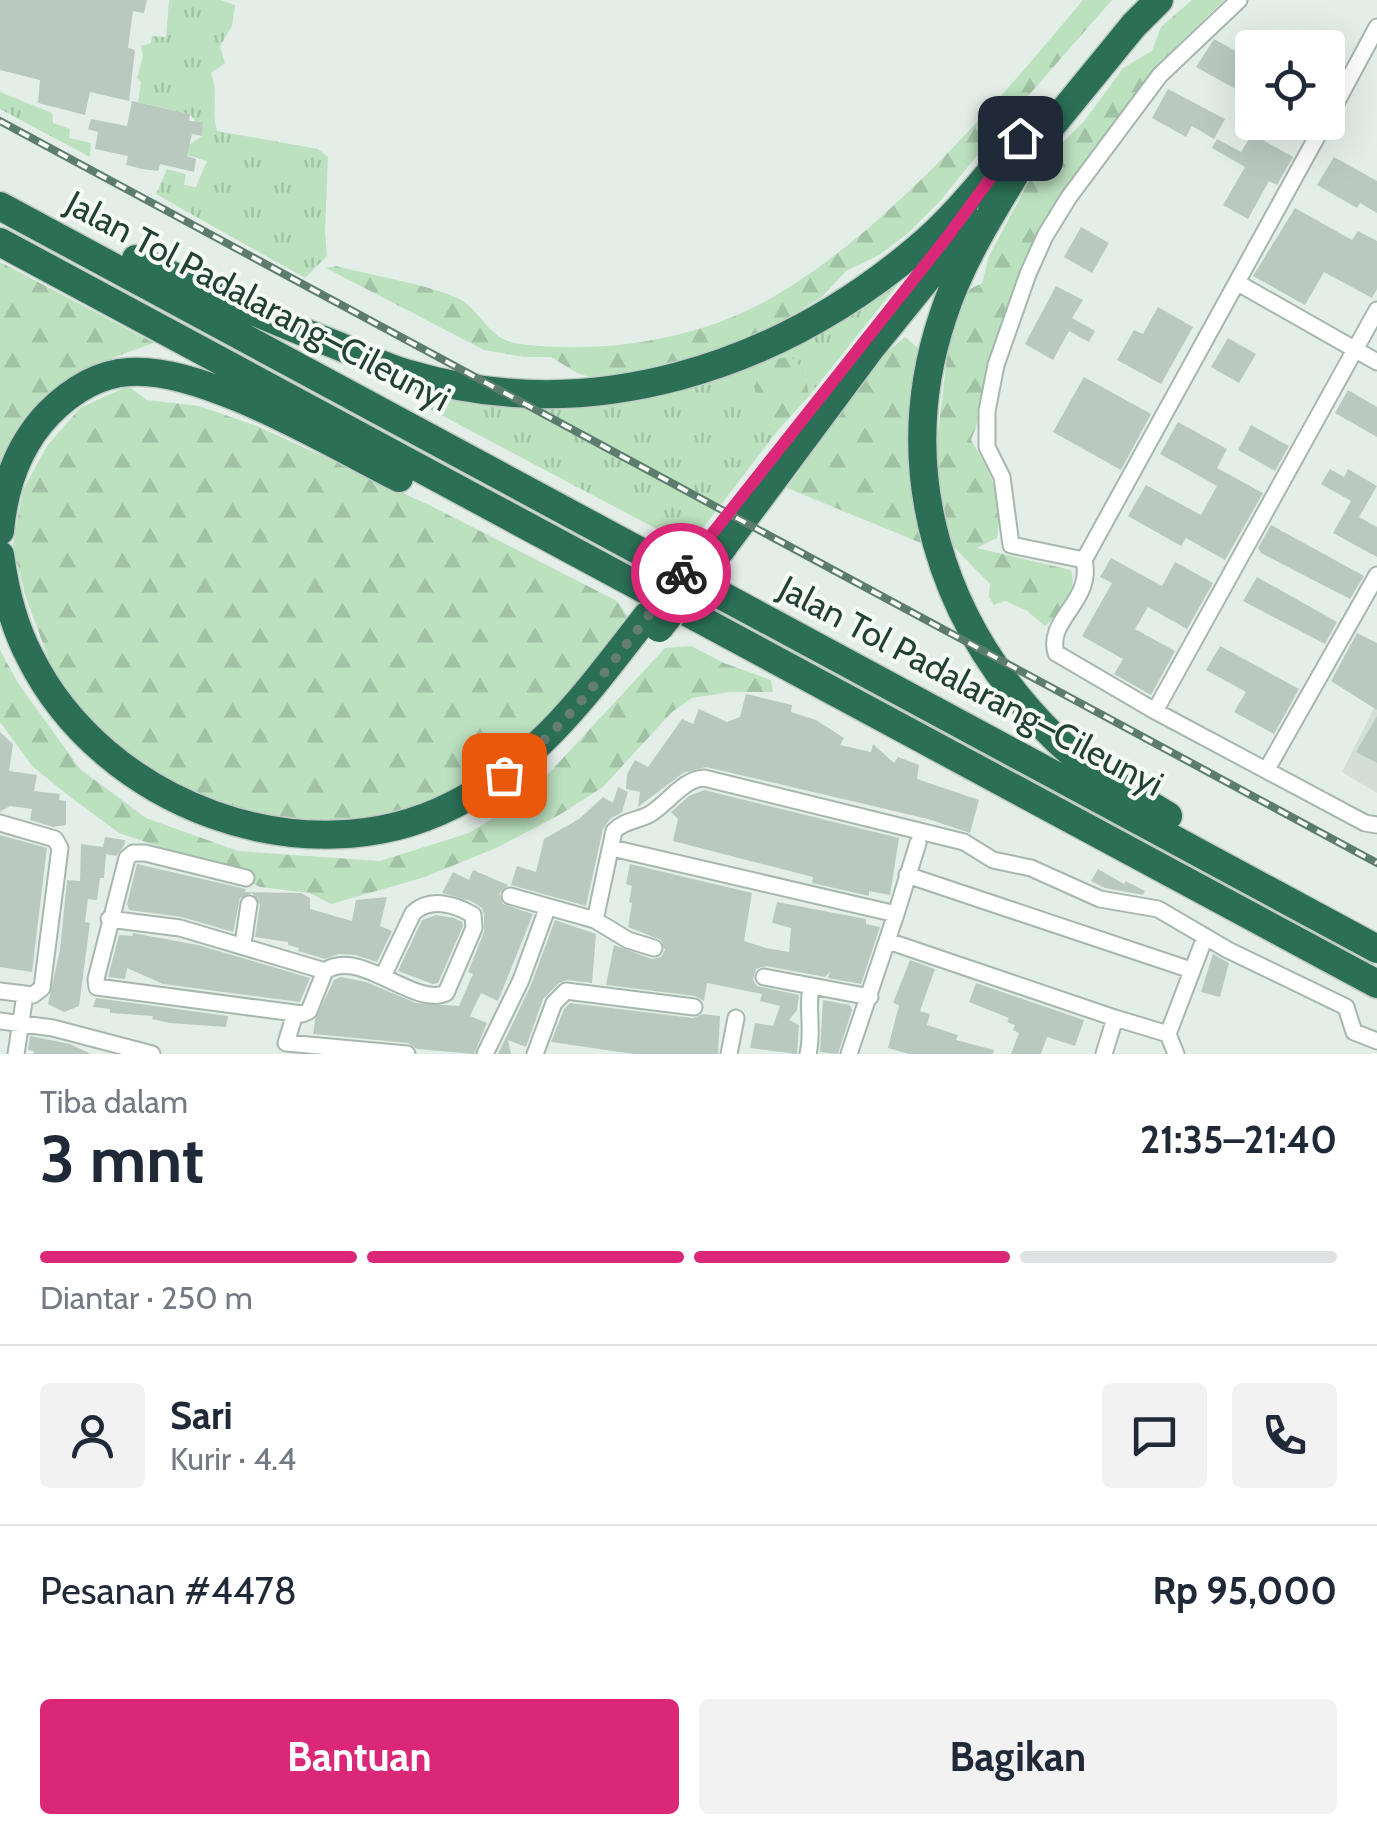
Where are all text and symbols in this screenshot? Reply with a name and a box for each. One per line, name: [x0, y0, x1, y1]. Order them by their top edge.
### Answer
map controls: [1235, 30, 1345, 140]
button: locate: [1235, 30, 1345, 140]
pin: [978, 96, 1063, 181]
icon: home: [993, 111, 1048, 166]
street label: Jalan Tol Padalarang–Cileunyi: [58, 180, 458, 420]
courier: [631, 523, 731, 623]
icon: bike: [654, 546, 709, 601]
street label: Jalan Tol Padalarang–Cileunyi: [771, 565, 1171, 805]
pin: [462, 733, 547, 818]
icon: bag: [477, 748, 532, 803]
text: Tiba dalam: [40, 1082, 188, 1121]
text: 21:35–21:40: [1140, 1116, 1337, 1163]
text: 3 mnt: [40, 1119, 204, 1198]
text: Diantar · 250 m: [40, 1278, 253, 1317]
button: person: [40, 1383, 145, 1488]
button: chat: [1102, 1383, 1207, 1488]
button: phone: [1232, 1383, 1337, 1488]
text: Sari: [170, 1392, 233, 1439]
text: Kurir · 4.4: [170, 1439, 296, 1478]
text: Pesanan #4478: [40, 1567, 297, 1614]
text: Rp 95,000: [1153, 1567, 1337, 1614]
button: Bantuan: [40, 1699, 679, 1814]
button: Bagikan: [699, 1699, 1337, 1814]

